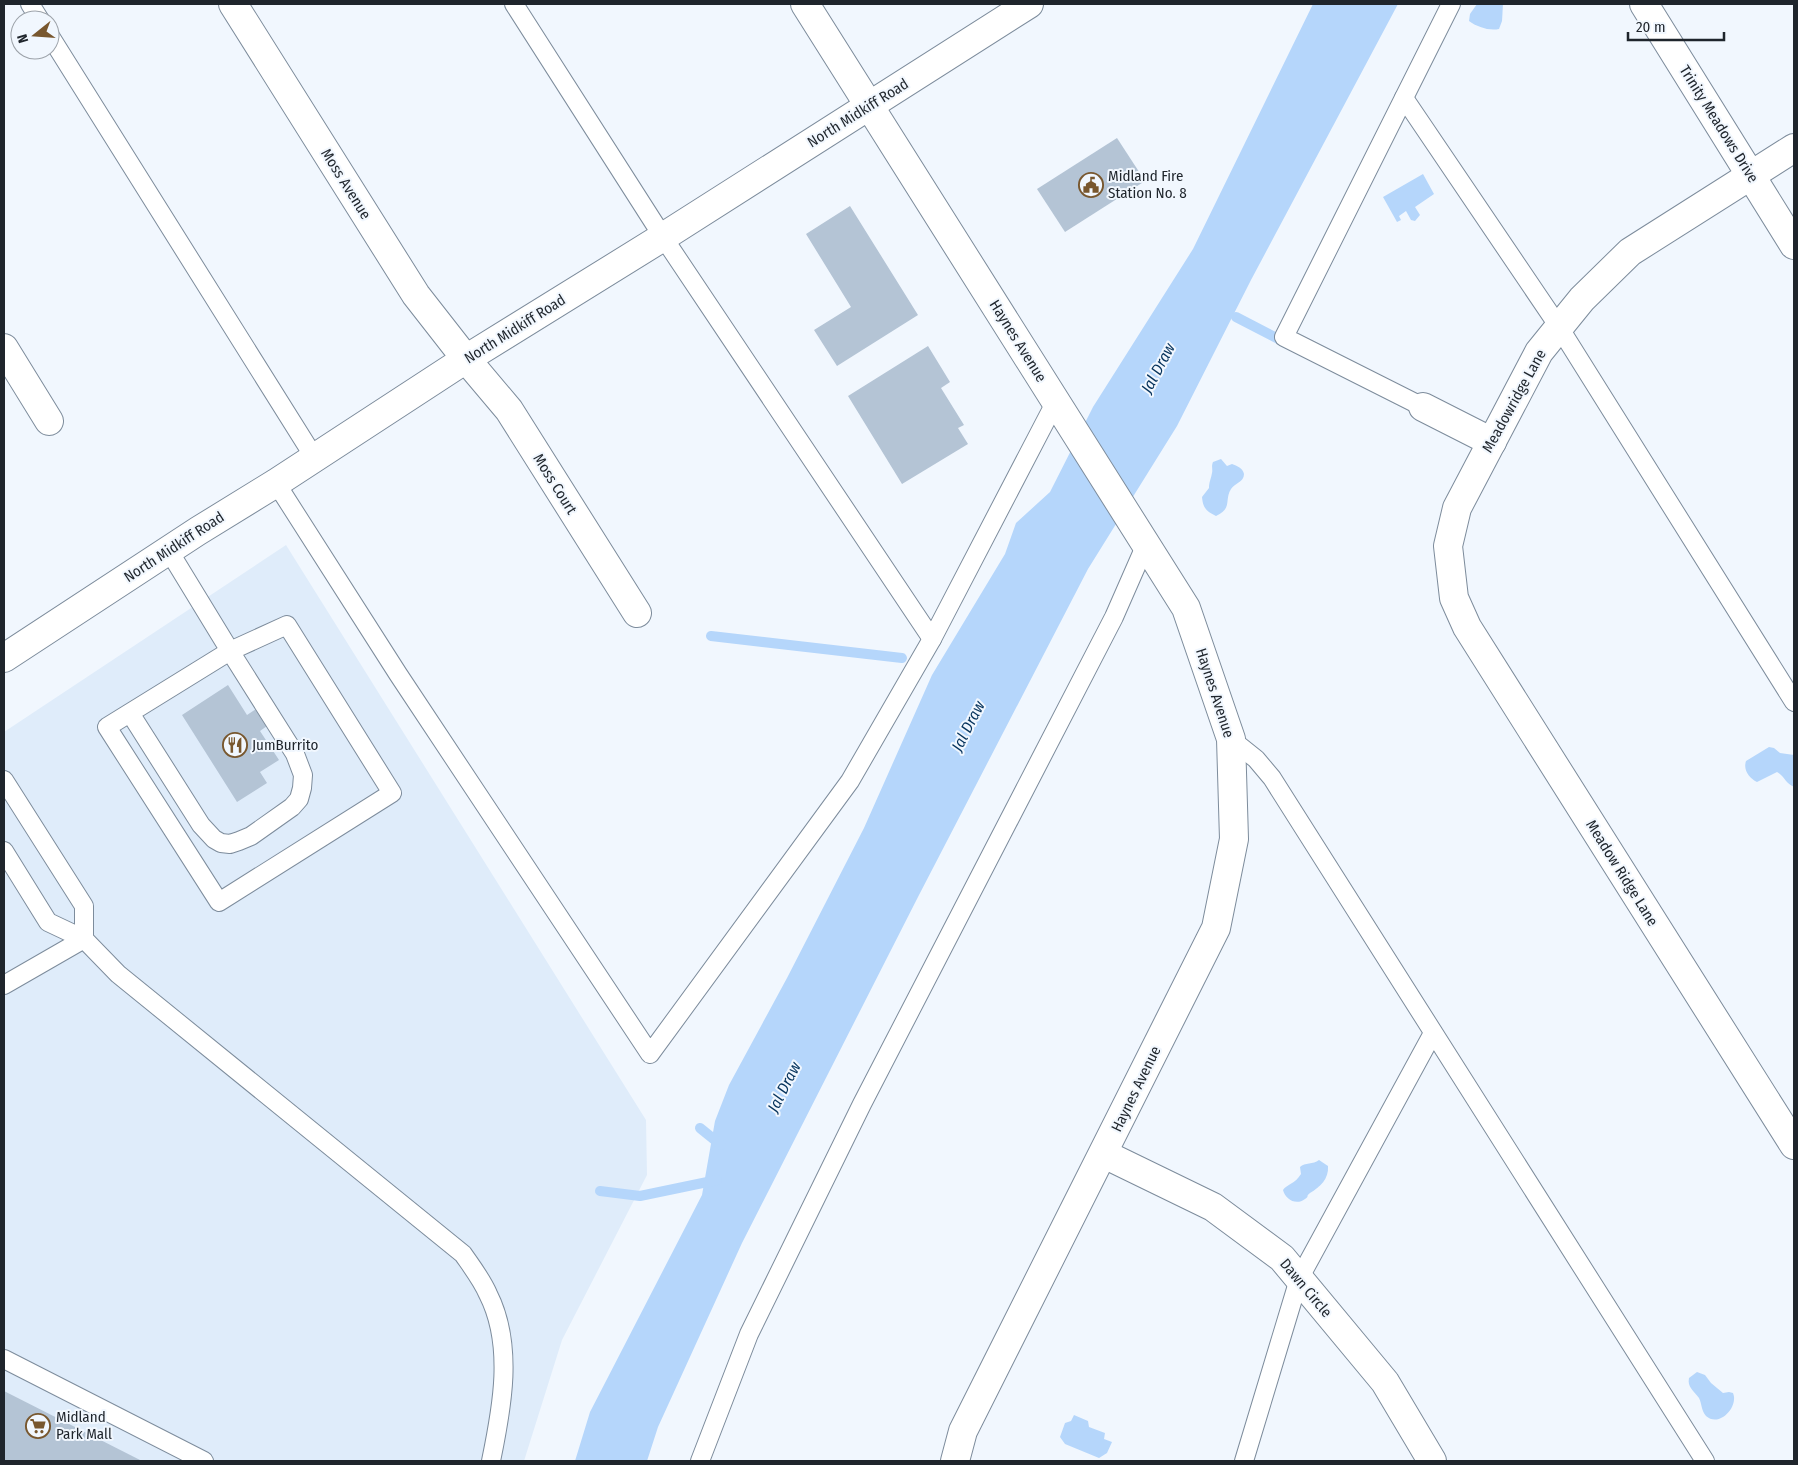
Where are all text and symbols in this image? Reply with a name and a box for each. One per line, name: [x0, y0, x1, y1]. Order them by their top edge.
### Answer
north arrow: [10, 10, 60, 60]
scale bar: [1628, 10, 1724, 42]
text: 20 m: [1636, 18, 1666, 36]
text: N: [14, 32, 32, 45]
street label: Trinity Meadows Drive: [1676, 62, 1762, 186]
street label: North Midkiff Road: [804, 75, 912, 151]
street label: Moss Avenue: [317, 145, 375, 223]
place label: Midland Fire Station No. 8: [1108, 167, 1187, 202]
public building icon: Midland Fire Station No. 8: [1078, 172, 1104, 198]
street label: North Midkiff Road: [461, 291, 569, 367]
street label: Haynes Avenue: [986, 297, 1050, 385]
water label: Jal Draw: [1137, 339, 1179, 397]
street label: Meadowridge Lane: [1478, 346, 1550, 456]
street label: Moss Court: [529, 450, 581, 518]
street label: North Midkiff Road: [121, 508, 227, 586]
street label: Haynes Avenue: [1192, 646, 1238, 740]
water label: Jal Draw: [947, 697, 989, 755]
restaurant icon: JumBurrito: [222, 732, 248, 758]
place label: JumBurrito: [252, 736, 318, 754]
street label: Meadow Ridge Lane: [1582, 817, 1662, 929]
street label: Haynes Avenue: [1107, 1043, 1165, 1135]
water label: Jal Draw: [763, 1058, 805, 1116]
street label: Dawn Circle: [1276, 1255, 1336, 1321]
place label: Midland Park Mall: [56, 1408, 112, 1443]
supermarket icon: Midland Park Mall: [25, 1413, 51, 1439]

